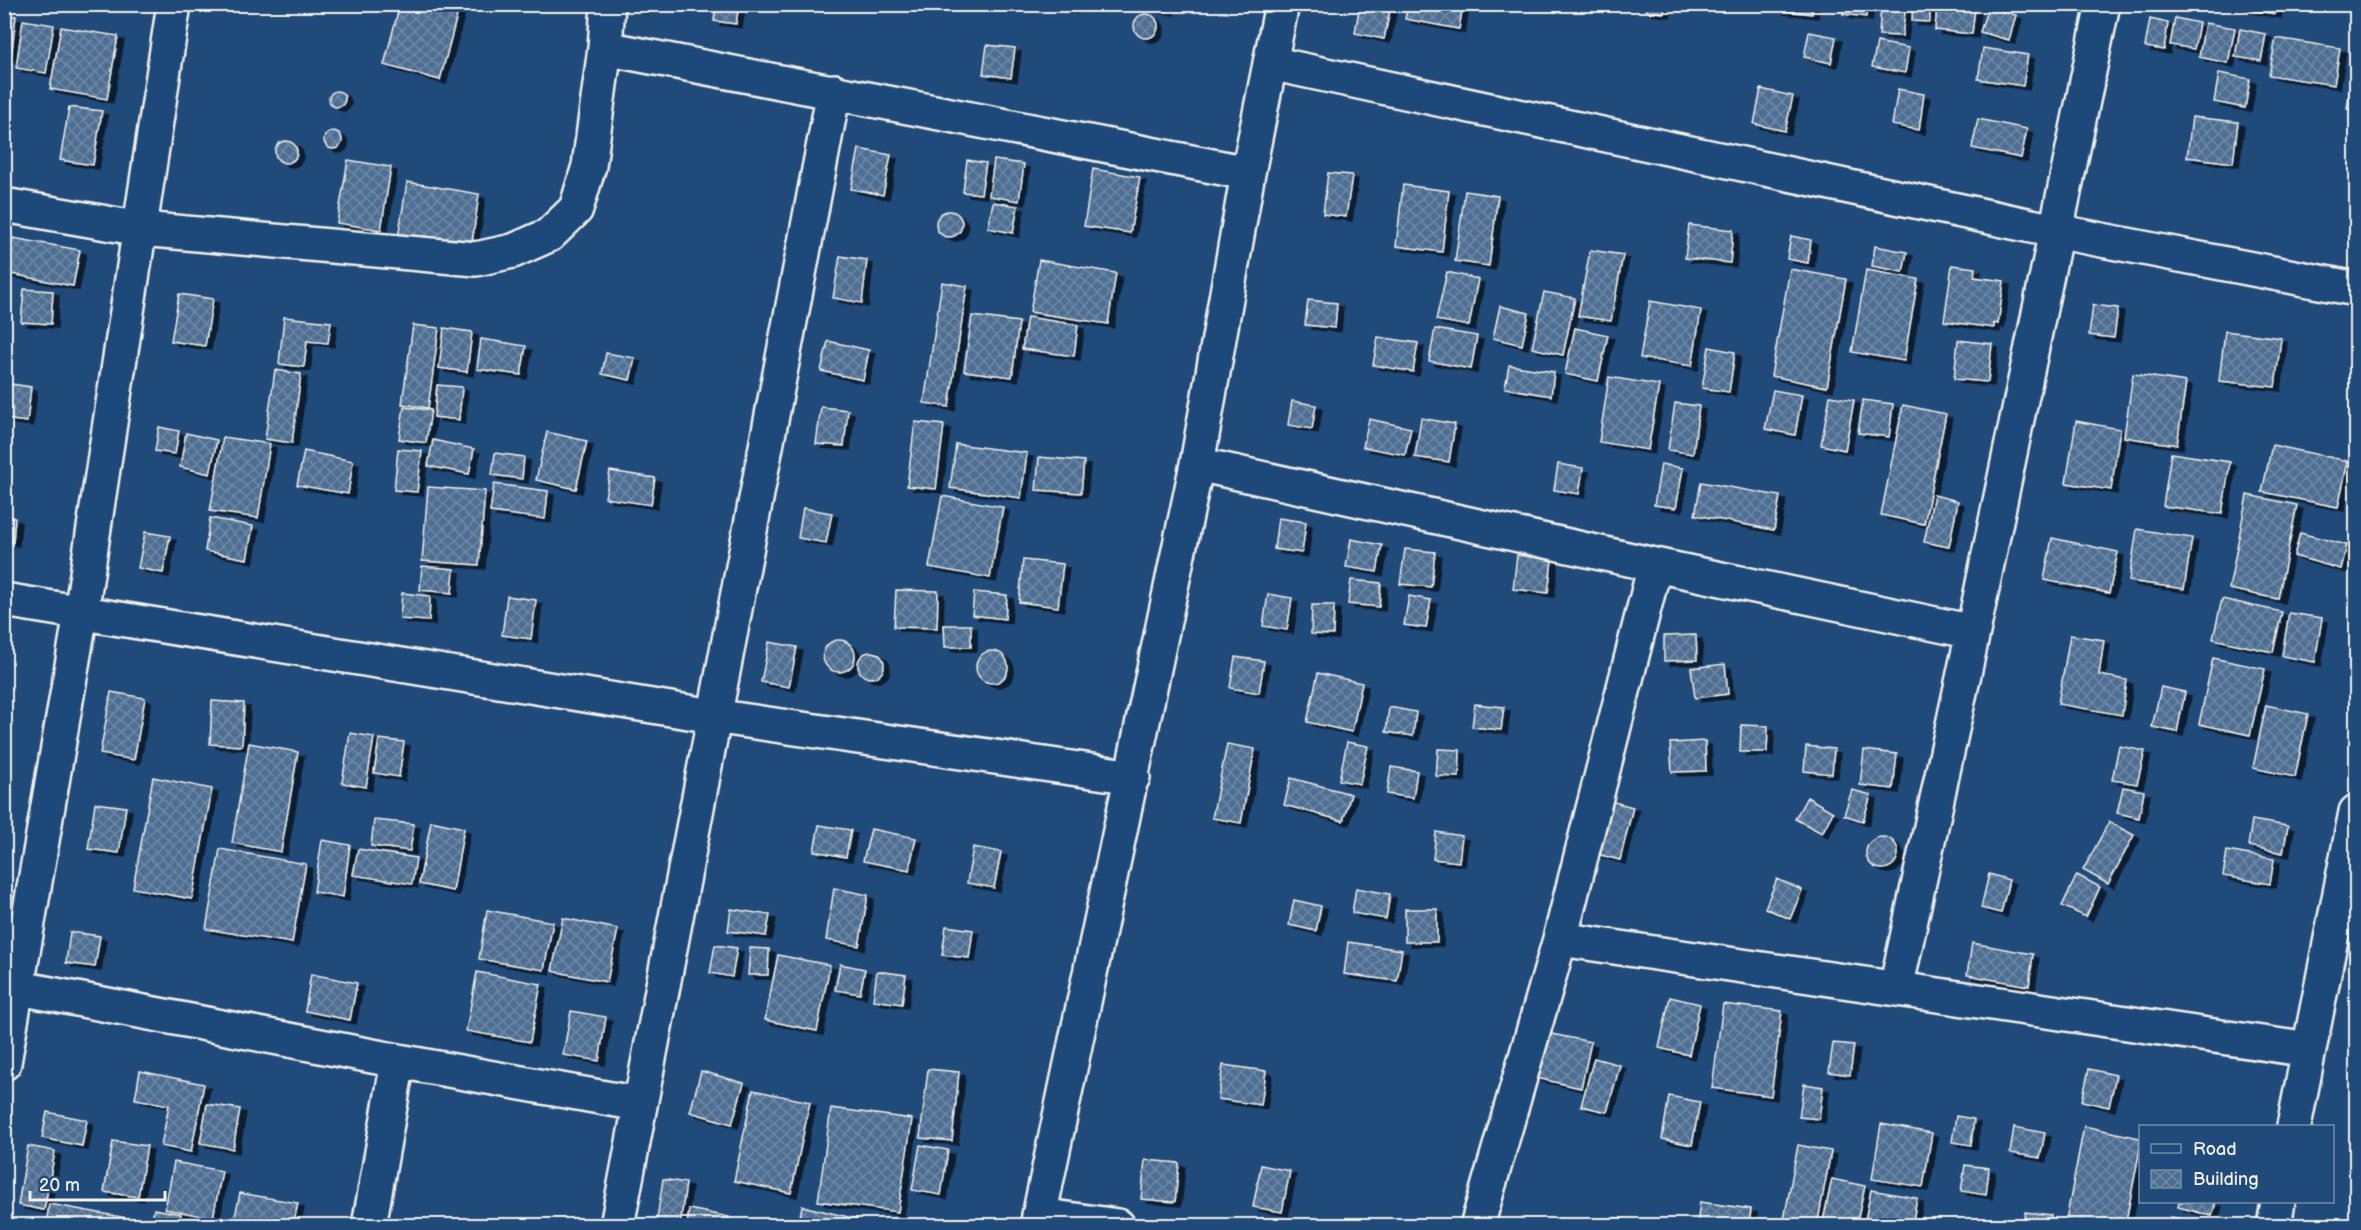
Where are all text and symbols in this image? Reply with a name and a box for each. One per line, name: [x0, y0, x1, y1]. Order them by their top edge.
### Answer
legend: [2139, 1125, 2334, 1203]
text: Road: [2193, 1139, 2237, 1160]
scale bar: [30, 1164, 165, 1202]
text: Building: [2193, 1169, 2259, 1190]
text: 20 m: [39, 1175, 80, 1196]

